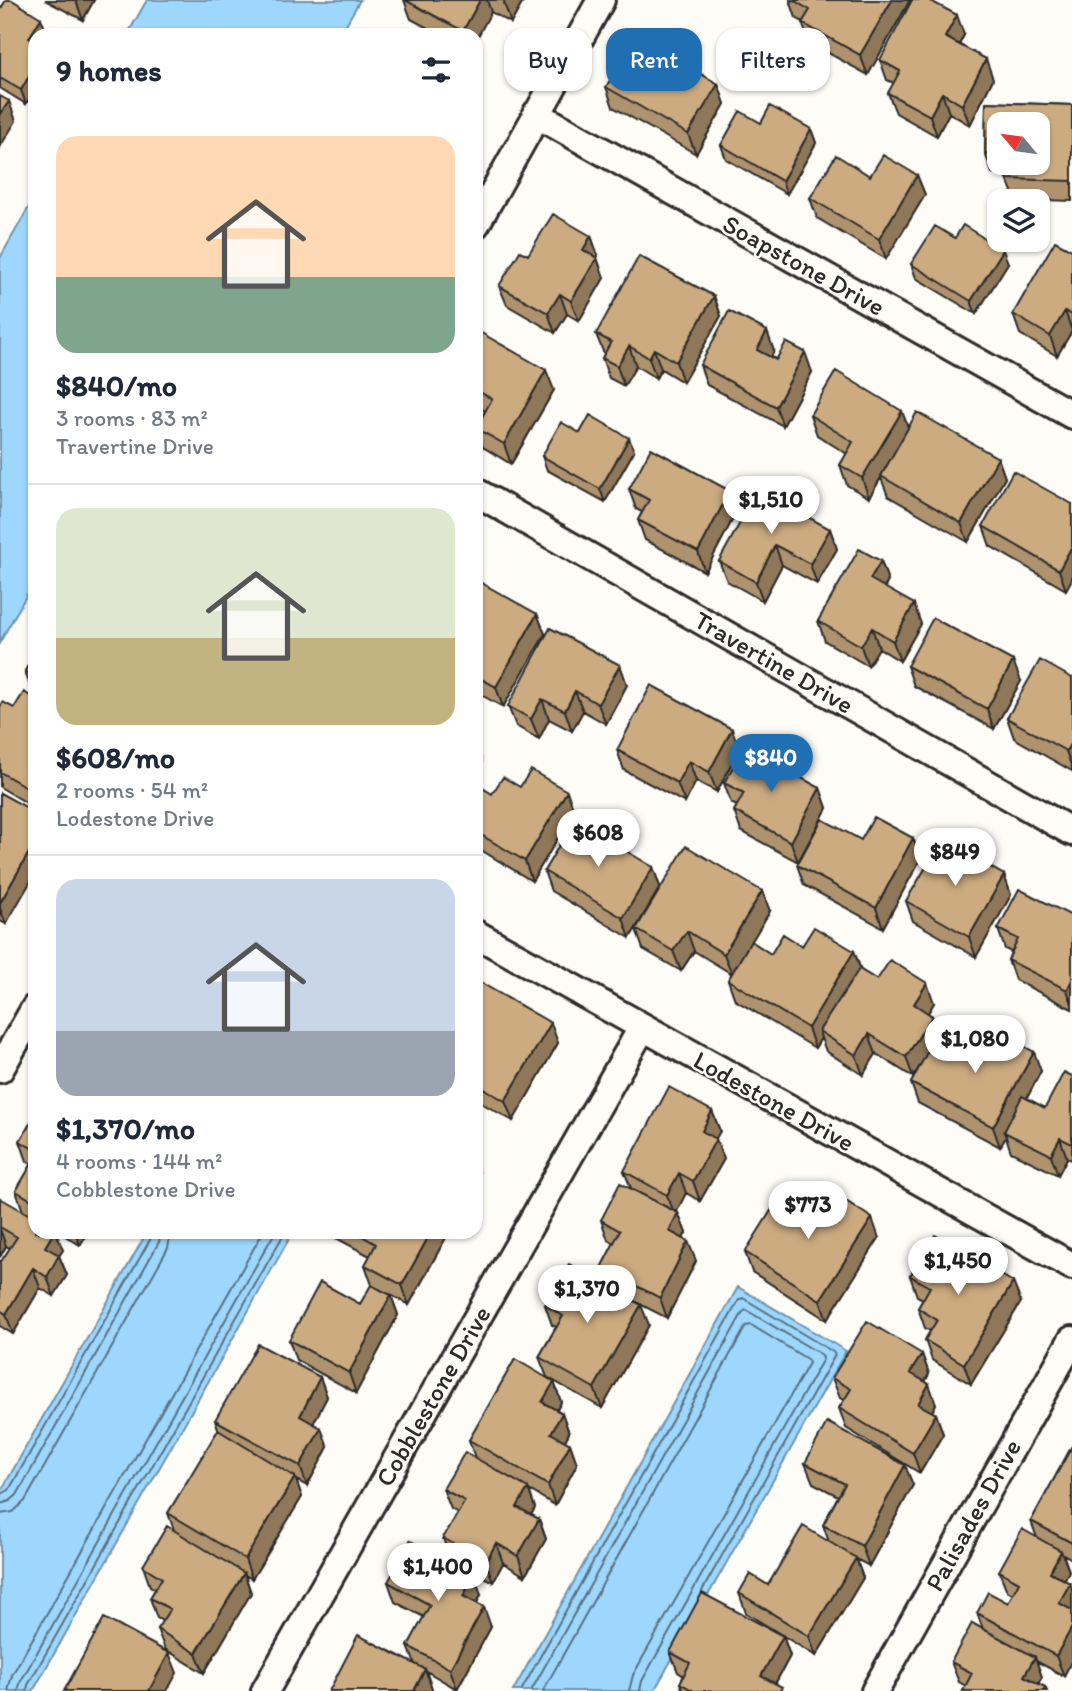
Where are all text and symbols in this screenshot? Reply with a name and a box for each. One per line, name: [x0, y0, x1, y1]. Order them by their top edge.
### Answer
chip: Buy: [504, 28, 592, 91]
chip: Rent: [606, 28, 702, 91]
chip: Filters: [716, 28, 830, 91]
icon: filters: [417, 51, 455, 89]
text: 9 homes: [56, 52, 162, 89]
north arrow: [987, 112, 1050, 175]
map controls: [987, 112, 1050, 252]
icon: home: [193, 181, 319, 307]
button: layers: [987, 189, 1050, 252]
street label: Soapstone Drive: [717, 207, 891, 323]
text: $840/mo: [56, 367, 177, 404]
text: 3 rooms · 83 m²: [56, 404, 208, 432]
text: Travertine Drive: [56, 432, 214, 460]
pin: $1,510: [714, 476, 828, 536]
text: $1,510: [739, 485, 803, 513]
icon: home: [193, 553, 319, 679]
street label: Travertine Drive: [689, 604, 859, 720]
pin: $840: [730, 734, 812, 794]
text: $608/mo: [56, 739, 175, 776]
text: $840: [745, 743, 797, 771]
text: 2 rooms · 54 m²: [56, 776, 208, 804]
text: Lodestone Drive: [56, 804, 214, 832]
pin: $608: [557, 810, 639, 869]
text: $608: [573, 818, 623, 846]
pin: $849: [914, 828, 996, 888]
text: $849: [930, 837, 980, 865]
icon: home: [193, 924, 319, 1050]
pin: $1,080: [918, 1016, 1032, 1075]
text: $1,080: [941, 1024, 1009, 1052]
street label: Lodestone Drive: [688, 1044, 860, 1158]
text: $1,370/mo: [56, 1110, 195, 1147]
text: 4 rooms · 144 m²: [56, 1147, 222, 1175]
text: Cobblestone Drive: [56, 1175, 236, 1203]
pin: $773: [767, 1182, 849, 1241]
text: $773: [784, 1190, 832, 1218]
pin: $1,450: [901, 1238, 1015, 1297]
text: $1,450: [924, 1246, 992, 1274]
pin: $1,370: [530, 1266, 644, 1325]
text: $1,370: [554, 1274, 620, 1302]
street label: Cobblestone Drive: [368, 1300, 498, 1492]
street label: Palisades Drive: [918, 1433, 1028, 1597]
pin: $1,400: [381, 1544, 495, 1603]
text: $1,400: [403, 1552, 473, 1580]

